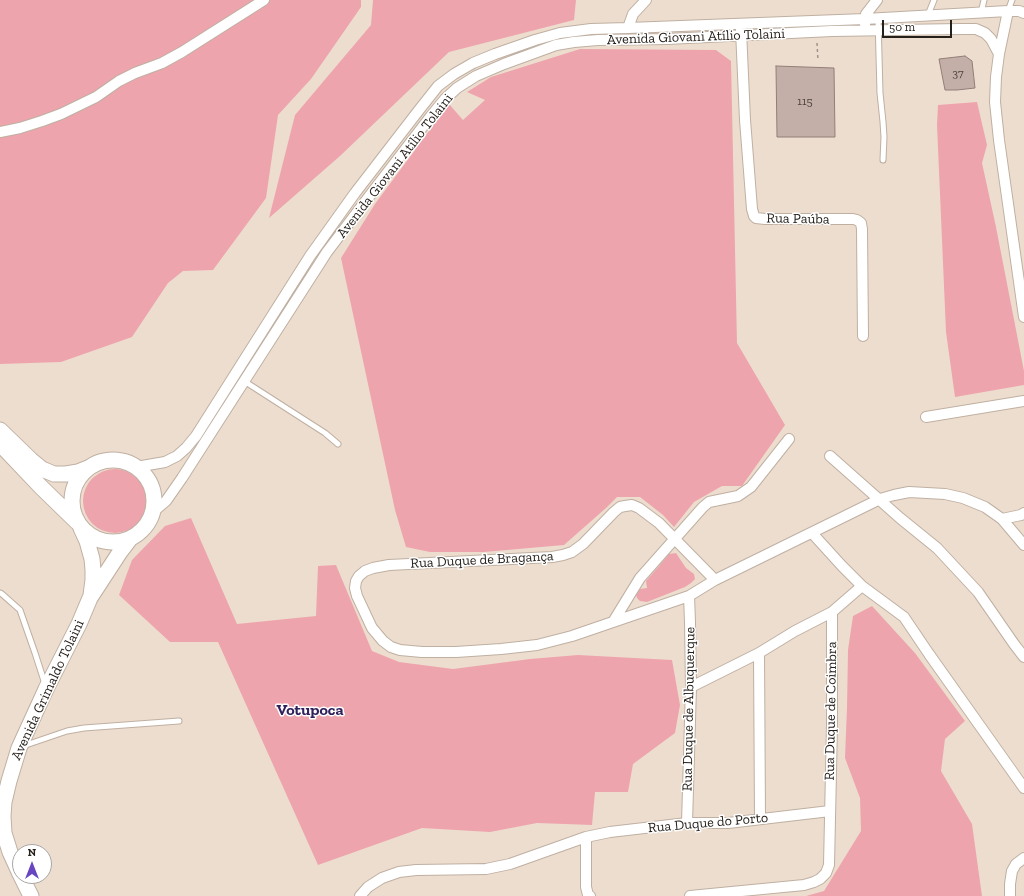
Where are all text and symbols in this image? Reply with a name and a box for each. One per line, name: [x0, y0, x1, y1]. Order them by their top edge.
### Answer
scale bar: [884, 12, 954, 38]
text: 50 m: [889, 20, 915, 34]
street label: Avenida Giovani Atílio Tolaini: [607, 25, 785, 49]
house number: 37: [952, 67, 964, 81]
street label: Avenida Giovani Atílio Tolaini: [333, 91, 457, 241]
house number: 115: [797, 95, 813, 109]
street label: Rua Paúba: [766, 210, 830, 228]
street label: Rua Duque de Bragança: [410, 548, 554, 572]
street label: Avenida Grimaldo Tolaini: [8, 617, 88, 763]
street label: Rua Duque de Albuquerque: [679, 627, 699, 791]
street label: Rua Duque de Coimbra: [821, 641, 841, 781]
district label: Votupoca: [277, 700, 343, 720]
street label: Rua Duque do Porto: [647, 809, 769, 837]
north arrow: [12, 844, 52, 884]
text: N: [28, 846, 36, 859]

